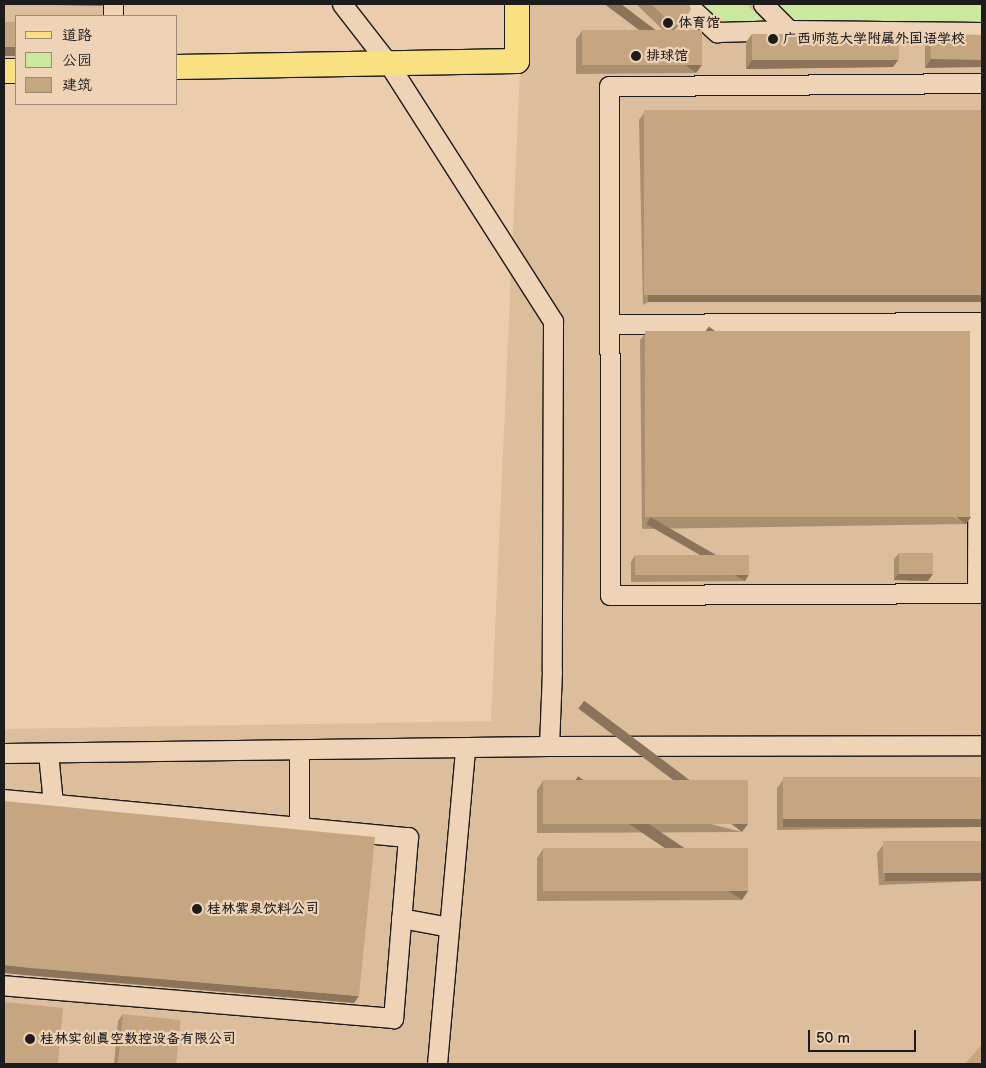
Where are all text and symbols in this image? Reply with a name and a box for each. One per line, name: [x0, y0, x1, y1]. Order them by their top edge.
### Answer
legend: [15, 15, 178, 105]
place label: 体育馆: [678, 15, 720, 31]
marker: 体育馆: [662, 17, 674, 29]
text: 道路: [62, 26, 92, 45]
place label: 广西师范大学附属外国语学校: [783, 31, 965, 47]
marker: 广西师范大学附属外国语学校: [767, 33, 779, 45]
place label: 排球馆: [646, 48, 688, 64]
marker: 排球馆: [630, 50, 642, 62]
text: 公园: [62, 51, 92, 70]
text: 建筑: [62, 76, 92, 95]
place label: 桂林紫泉饮料公司: [207, 901, 319, 917]
marker: 桂林紫泉饮料公司: [191, 903, 203, 915]
scale bar: [811, 1020, 918, 1052]
text: 50 m: [816, 1029, 850, 1048]
place label: 桂林实创真空数控设备有限公司: [40, 1031, 236, 1047]
marker: 桂林实创真空数控设备有限公司: [24, 1033, 36, 1045]

